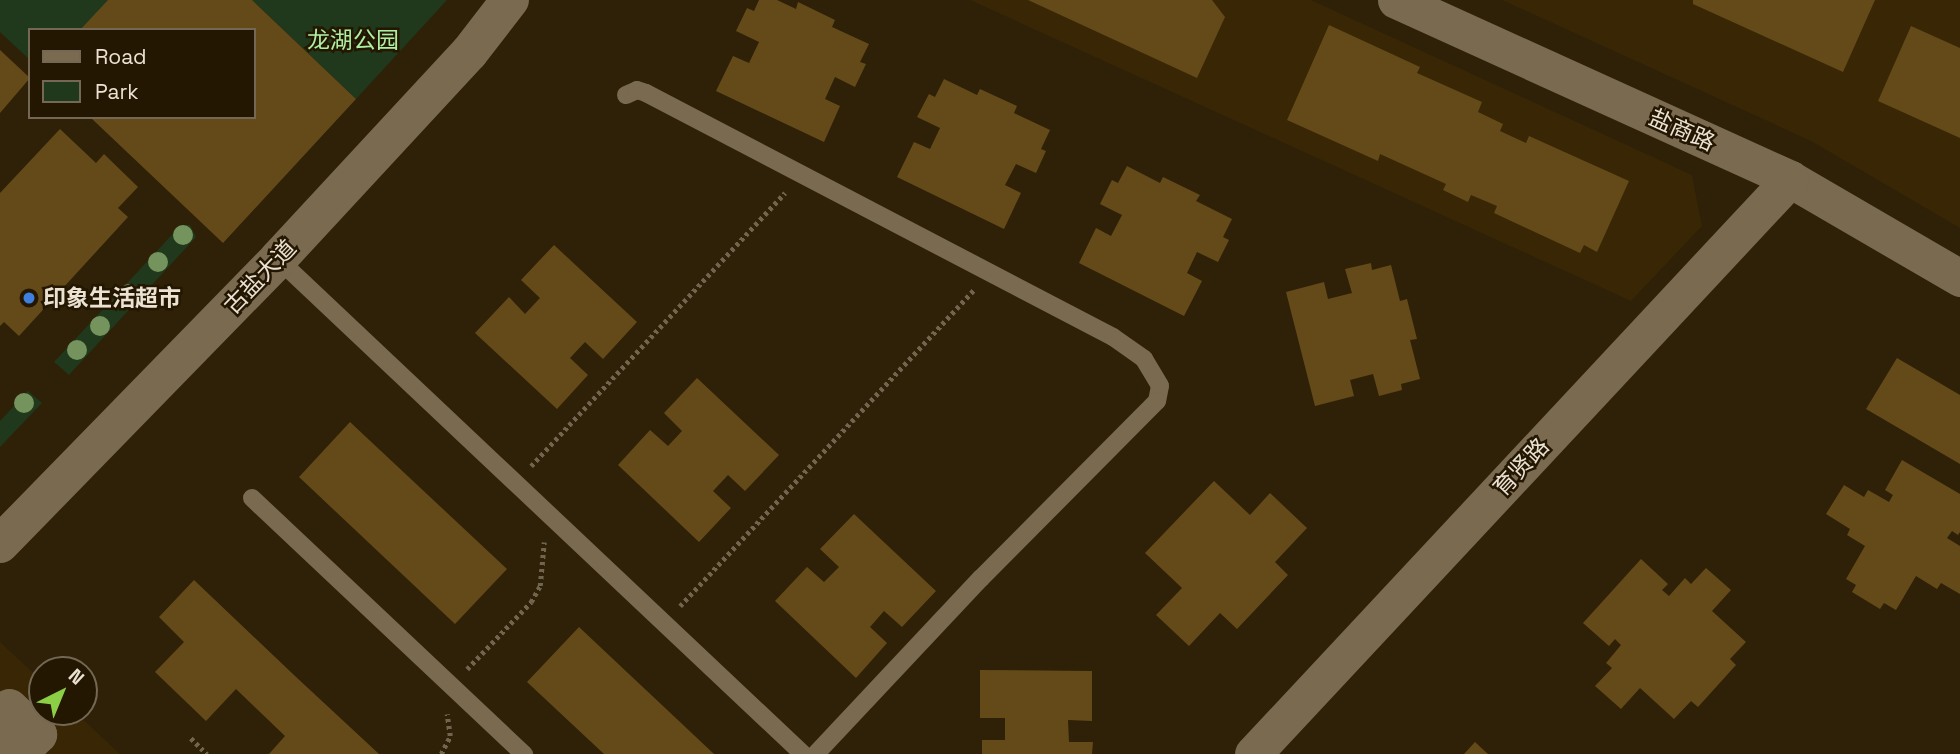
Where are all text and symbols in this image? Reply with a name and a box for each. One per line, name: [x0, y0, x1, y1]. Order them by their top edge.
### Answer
park label: 龙湖公园: [307, 26, 399, 54]
legend: [28, 28, 256, 119]
text: Road: [95, 43, 147, 70]
text: Park: [95, 78, 139, 105]
street label: 盐商路: [1645, 103, 1719, 157]
street label: 古盐大道: [218, 234, 302, 320]
place label: 印象生活超市: [43, 284, 181, 312]
marker: 印象生活超市: [21, 290, 37, 306]
street label: 育贤路: [1487, 432, 1555, 502]
north arrow: [28, 656, 98, 726]
text: N: [63, 663, 89, 690]

